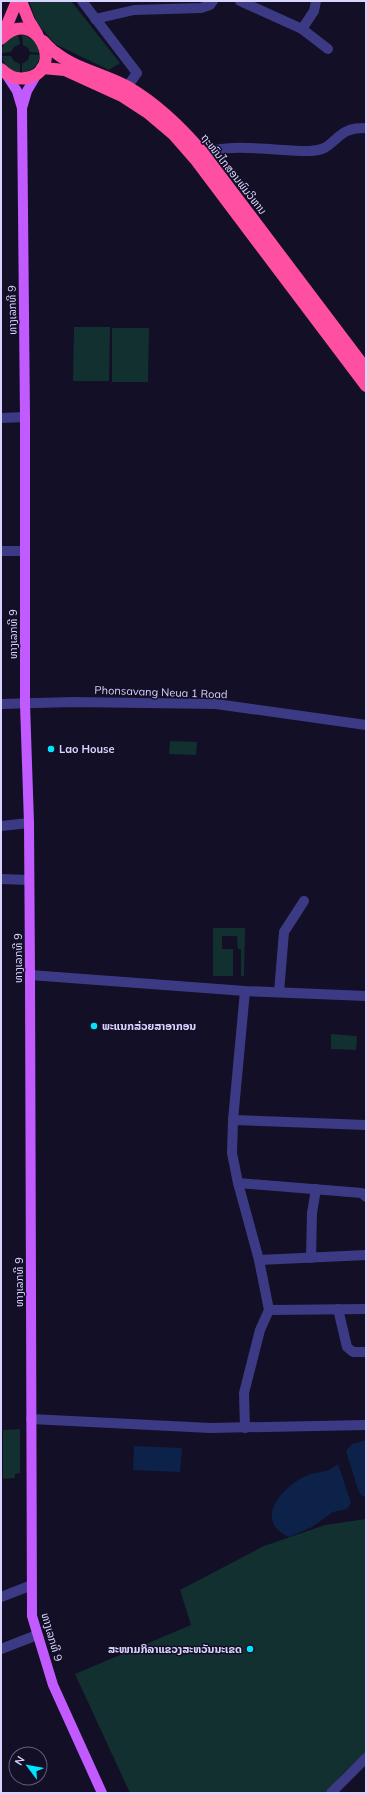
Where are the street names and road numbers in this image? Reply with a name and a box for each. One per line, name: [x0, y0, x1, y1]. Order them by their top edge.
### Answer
street label: ຖະໜົນໄກສອນພົມວິຫານ: [198, 131, 270, 217]
street label: ທາງເລກທີ 9: [5, 285, 19, 335]
street label: ທາງເລກທີ 9: [6, 609, 20, 659]
street label: Phonsavang Neua 1 Road: [94, 683, 228, 701]
street label: ທາງເລກທີ 9: [11, 933, 25, 983]
street label: ທາງເລກທີ 9: [12, 1257, 26, 1307]
street label: ທາງເລກທີ 9: [38, 1611, 66, 1663]

